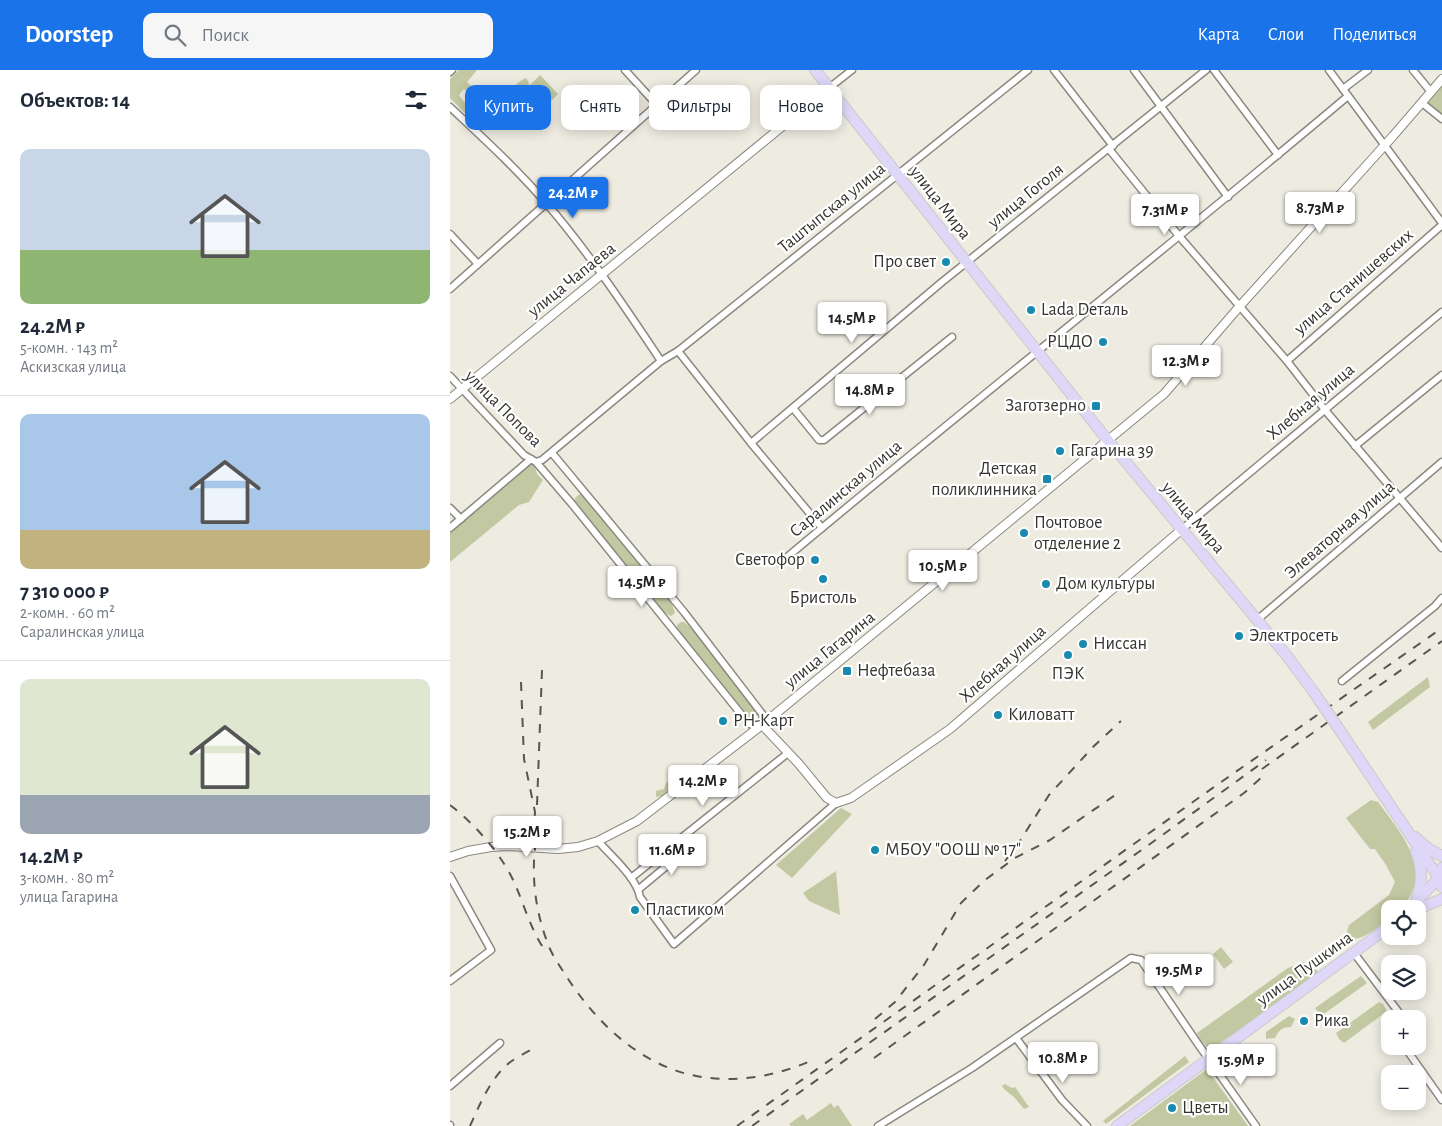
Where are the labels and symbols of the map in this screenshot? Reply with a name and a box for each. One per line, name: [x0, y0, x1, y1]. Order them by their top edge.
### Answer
street label: Таштыпская улица: [775, 159, 889, 257]
street label: улица Гоголя: [984, 160, 1067, 232]
street label: улица Мира: [905, 162, 974, 243]
pin: 24.2M ₽: [527, 176, 619, 219]
pin: 8.73M ₽: [1274, 191, 1366, 234]
pin: 7.31M ₽: [1119, 194, 1211, 236]
street label: улица Станишевских: [1290, 226, 1417, 339]
street label: улица Чапаева: [524, 239, 619, 321]
place label: Про свет: [873, 253, 937, 271]
marker: Про свет: [940, 256, 952, 268]
place label: Lada Dеталь: [1041, 301, 1128, 319]
pin: 14.5M ₽: [806, 302, 898, 344]
marker: Lada Dеталь: [1025, 304, 1037, 316]
place label: РЦДО: [1047, 333, 1093, 351]
marker: РЦДО: [1097, 336, 1109, 348]
pin: 12.3M ₽: [1140, 344, 1232, 387]
street label: Хлебная улица: [1263, 360, 1358, 444]
street label: улица Попова: [460, 366, 545, 451]
pin: 14.8M ₽: [824, 374, 916, 416]
place label: Заготзерно: [1005, 397, 1086, 415]
marker: Заготзерно: [1090, 400, 1102, 412]
street label: Саралинская улица: [787, 437, 905, 541]
place label: Гагарина 39: [1070, 442, 1154, 460]
marker: Гагарина 39: [1054, 445, 1066, 457]
place label: Детская поликлинника: [931, 460, 1037, 499]
marker: Детская поликлинника: [1041, 473, 1053, 485]
street label: улица Мира: [1157, 478, 1228, 557]
street label: Элеваторная улица: [1282, 478, 1398, 582]
place label: Почтовое отделение 2: [1034, 514, 1121, 553]
marker: Почтовое отделение 2: [1018, 527, 1030, 539]
pin: 10.5M ₽: [897, 550, 989, 592]
place label: Светофор: [735, 551, 805, 569]
marker: Светофор: [809, 554, 821, 566]
pin: 14.5M ₽: [596, 566, 688, 608]
marker: Бристоль: [817, 573, 829, 585]
place label: Дом культуры: [1056, 575, 1155, 593]
marker: Дом культуры: [1040, 578, 1052, 590]
place label: Бристоль: [790, 589, 857, 607]
street label: улица Гагарина: [781, 608, 879, 692]
street label: Хлебная улица: [956, 621, 1050, 706]
place label: Электросеть: [1249, 627, 1338, 645]
marker: Электросеть: [1233, 630, 1245, 642]
place label: Ниссан: [1093, 635, 1147, 653]
marker: Ниссан: [1077, 638, 1089, 650]
marker: ПЭК: [1062, 649, 1074, 661]
place label: Нефтебаза: [857, 661, 936, 680]
marker: Нефтебаза: [841, 665, 853, 677]
place label: ПЭК: [1052, 665, 1085, 683]
place label: Киловатт: [1008, 706, 1075, 724]
marker: Киловатт: [992, 709, 1004, 721]
place label: РН-Карт: [733, 712, 794, 730]
marker: РН-Карт: [717, 715, 729, 727]
pin: 14.2M ₽: [657, 764, 749, 807]
pin: 15.2M ₽: [481, 816, 573, 858]
pin: 11.6M ₽: [626, 834, 718, 876]
place label: МБОУ "ООШ № 17": [885, 841, 1021, 859]
marker: МБОУ "ООШ № 17": [869, 844, 881, 856]
place label: Пластиком: [645, 901, 724, 919]
marker: Пластиком: [629, 904, 641, 916]
street label: улица Пушкина: [1253, 929, 1356, 1010]
pin: 19.5M ₽: [1133, 954, 1225, 996]
place label: Рика: [1314, 1012, 1349, 1030]
marker: Рика: [1298, 1015, 1310, 1027]
pin: 10.8M ₽: [1017, 1042, 1109, 1084]
pin: 15.9M ₽: [1195, 1044, 1287, 1086]
place label: Цветы: [1182, 1099, 1229, 1117]
marker: Цветы: [1166, 1102, 1178, 1114]

